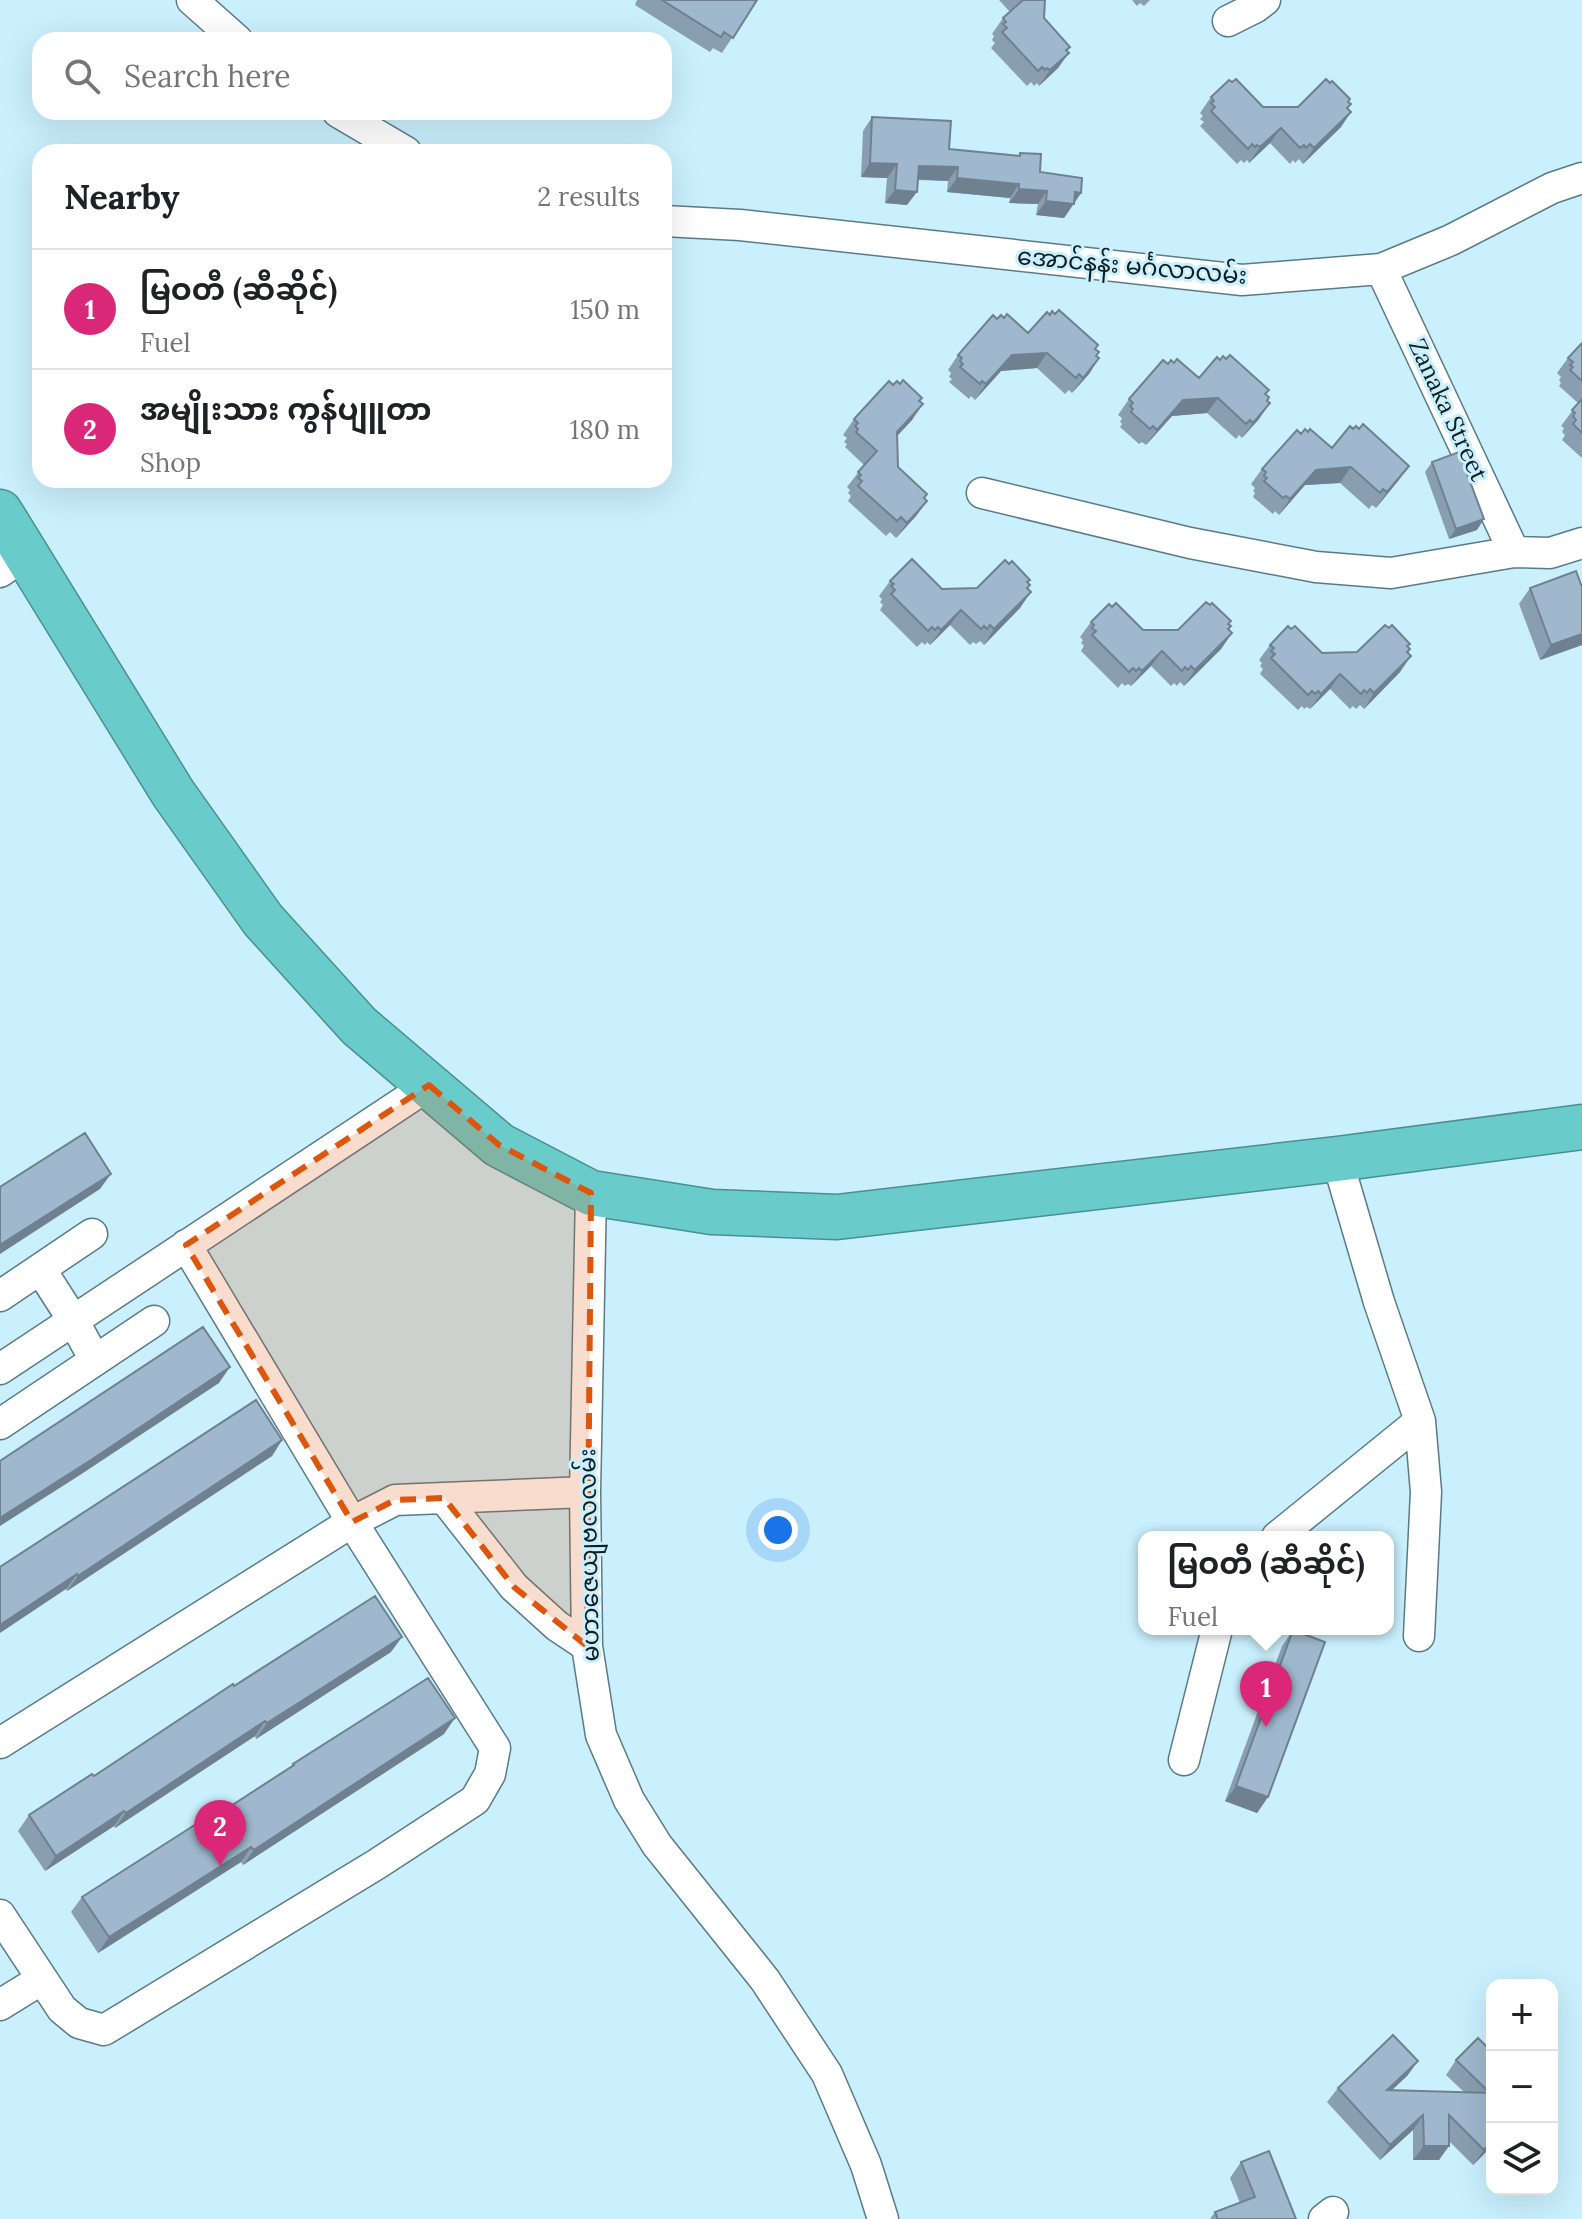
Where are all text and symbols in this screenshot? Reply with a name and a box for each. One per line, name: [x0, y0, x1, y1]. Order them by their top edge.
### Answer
search box: [32, 32, 672, 120]
icon: search: [60, 54, 104, 98]
text: Search here: [124, 57, 291, 95]
text: Nearby: [64, 175, 180, 218]
text: 2 results: [537, 180, 640, 213]
street label: အောင်နန်း မင်္ဂလာလမ်း: [1015, 240, 1248, 295]
text: မြဝတီ (ဆီဆိုင်): [140, 270, 337, 308]
text: 1: [85, 293, 95, 326]
text: 150 m: [570, 293, 640, 326]
text: Fuel: [140, 326, 191, 359]
street label: Zanaka Street: [1402, 334, 1495, 487]
text: အမျိုးသား ကွန်ပျူတာ: [140, 390, 432, 428]
text: 2: [83, 413, 97, 446]
text: 180 m: [570, 413, 640, 446]
text: Shop: [140, 446, 201, 479]
street label: မဟာဇေယျဗလလမ်း: [571, 1448, 610, 1662]
your location: [758, 1510, 798, 1550]
popup: [1138, 1531, 1394, 1635]
text: မြဝတီ (ဆီဆိုင်): [1167, 1544, 1365, 1582]
text: Fuel: [1167, 1600, 1218, 1633]
pin: 1: [1240, 1661, 1292, 1727]
pin: 2: [194, 1800, 246, 1866]
map controls: [1486, 1979, 1558, 2195]
button: +: [1486, 1979, 1558, 2051]
button: −: [1486, 2051, 1558, 2123]
button: layers: [1486, 2123, 1558, 2195]

